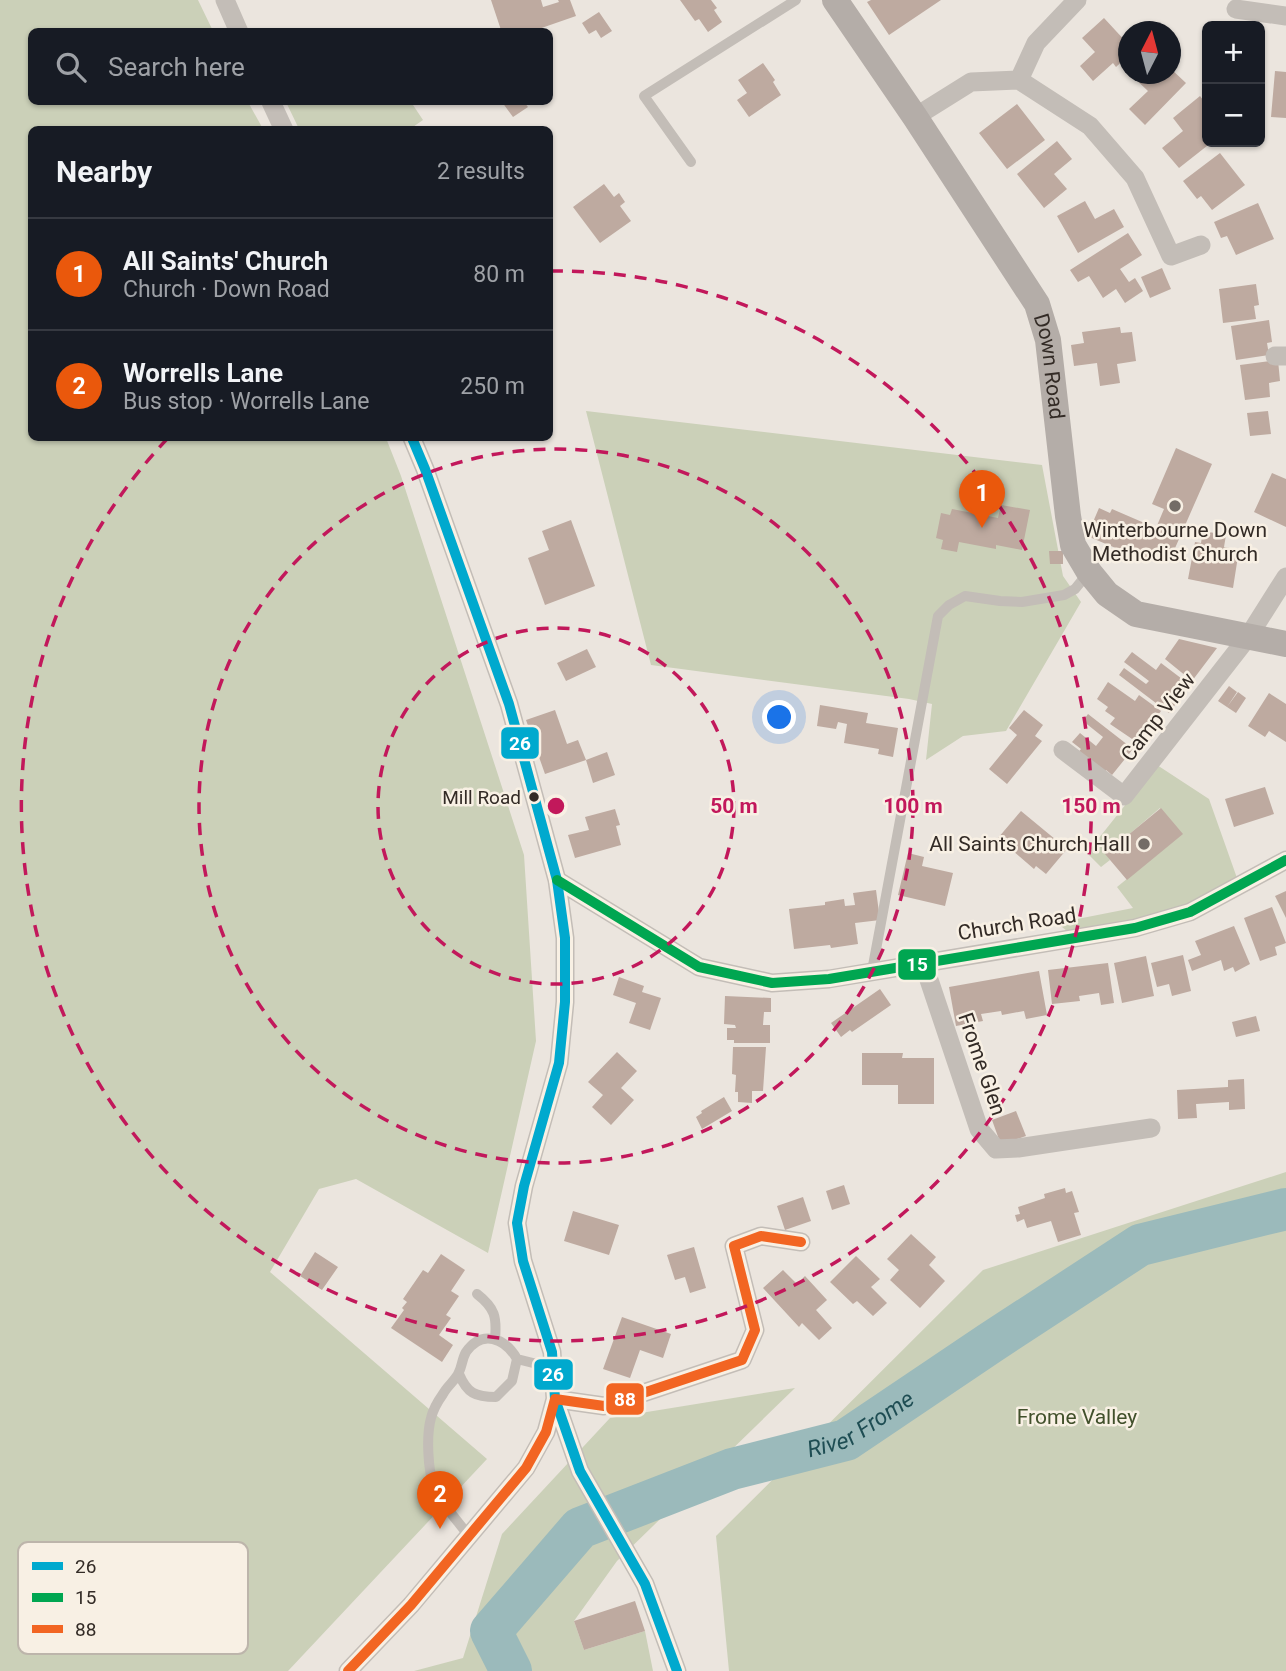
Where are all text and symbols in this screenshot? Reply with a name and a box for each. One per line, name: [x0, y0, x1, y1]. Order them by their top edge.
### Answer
north arrow: [1118, 21, 1181, 84]
map controls: [1202, 21, 1265, 147]
button: +: [1202, 21, 1265, 84]
search box: [28, 28, 553, 105]
icon: search: [52, 48, 90, 86]
text: Search here: [108, 52, 245, 82]
button: −: [1202, 84, 1265, 147]
text: Nearby: [56, 154, 152, 189]
text: 2 results: [437, 158, 525, 185]
text: All Saints' Church: [123, 246, 328, 276]
text: 1: [72, 261, 86, 288]
text: 80 m: [473, 261, 525, 288]
text: Church · Down Road: [123, 276, 330, 303]
street label: Down Road: [1029, 311, 1069, 420]
text: Worrells Lane: [123, 358, 283, 388]
text: 2: [72, 373, 86, 400]
text: 250 m: [460, 373, 525, 400]
text: Bus stop · Worrells Lane: [123, 388, 370, 415]
pin: 1: [959, 470, 1005, 528]
marker: Winterbourne Down Methodist Church: [1167, 498, 1183, 514]
place label: Winterbourne Down Methodist Church: [1083, 518, 1267, 566]
street label: Camp View: [1116, 668, 1200, 766]
your location: [762, 700, 796, 734]
line badge: 26: [500, 726, 540, 760]
text: 26: [509, 732, 531, 755]
place label: Mill Road: [442, 786, 521, 809]
marker: Mill Road: [527, 790, 541, 804]
centre of rings: [544, 794, 568, 818]
text: 50 m: [710, 794, 758, 818]
text: 100 m: [883, 794, 943, 818]
text: 150 m: [1061, 794, 1121, 818]
place label: All Saints Church Hall: [929, 832, 1130, 856]
marker: All Saints Church Hall: [1136, 836, 1152, 852]
street label: Church Road: [956, 903, 1078, 945]
line badge: 15: [897, 948, 937, 981]
text: 15: [906, 953, 928, 976]
street label: Frome Glen: [953, 1009, 1011, 1119]
line badge: 26: [533, 1358, 574, 1391]
text: 26: [542, 1363, 564, 1386]
line badge: 88: [605, 1382, 645, 1416]
water label: River Frome: [804, 1385, 919, 1463]
text: 88: [614, 1388, 636, 1411]
park label: Frome Valley: [1017, 1405, 1137, 1429]
pin: 2: [417, 1471, 463, 1529]
legend: [18, 1542, 248, 1654]
text: 26: [75, 1555, 96, 1578]
text: 15: [75, 1586, 96, 1609]
text: 88: [75, 1618, 96, 1641]

